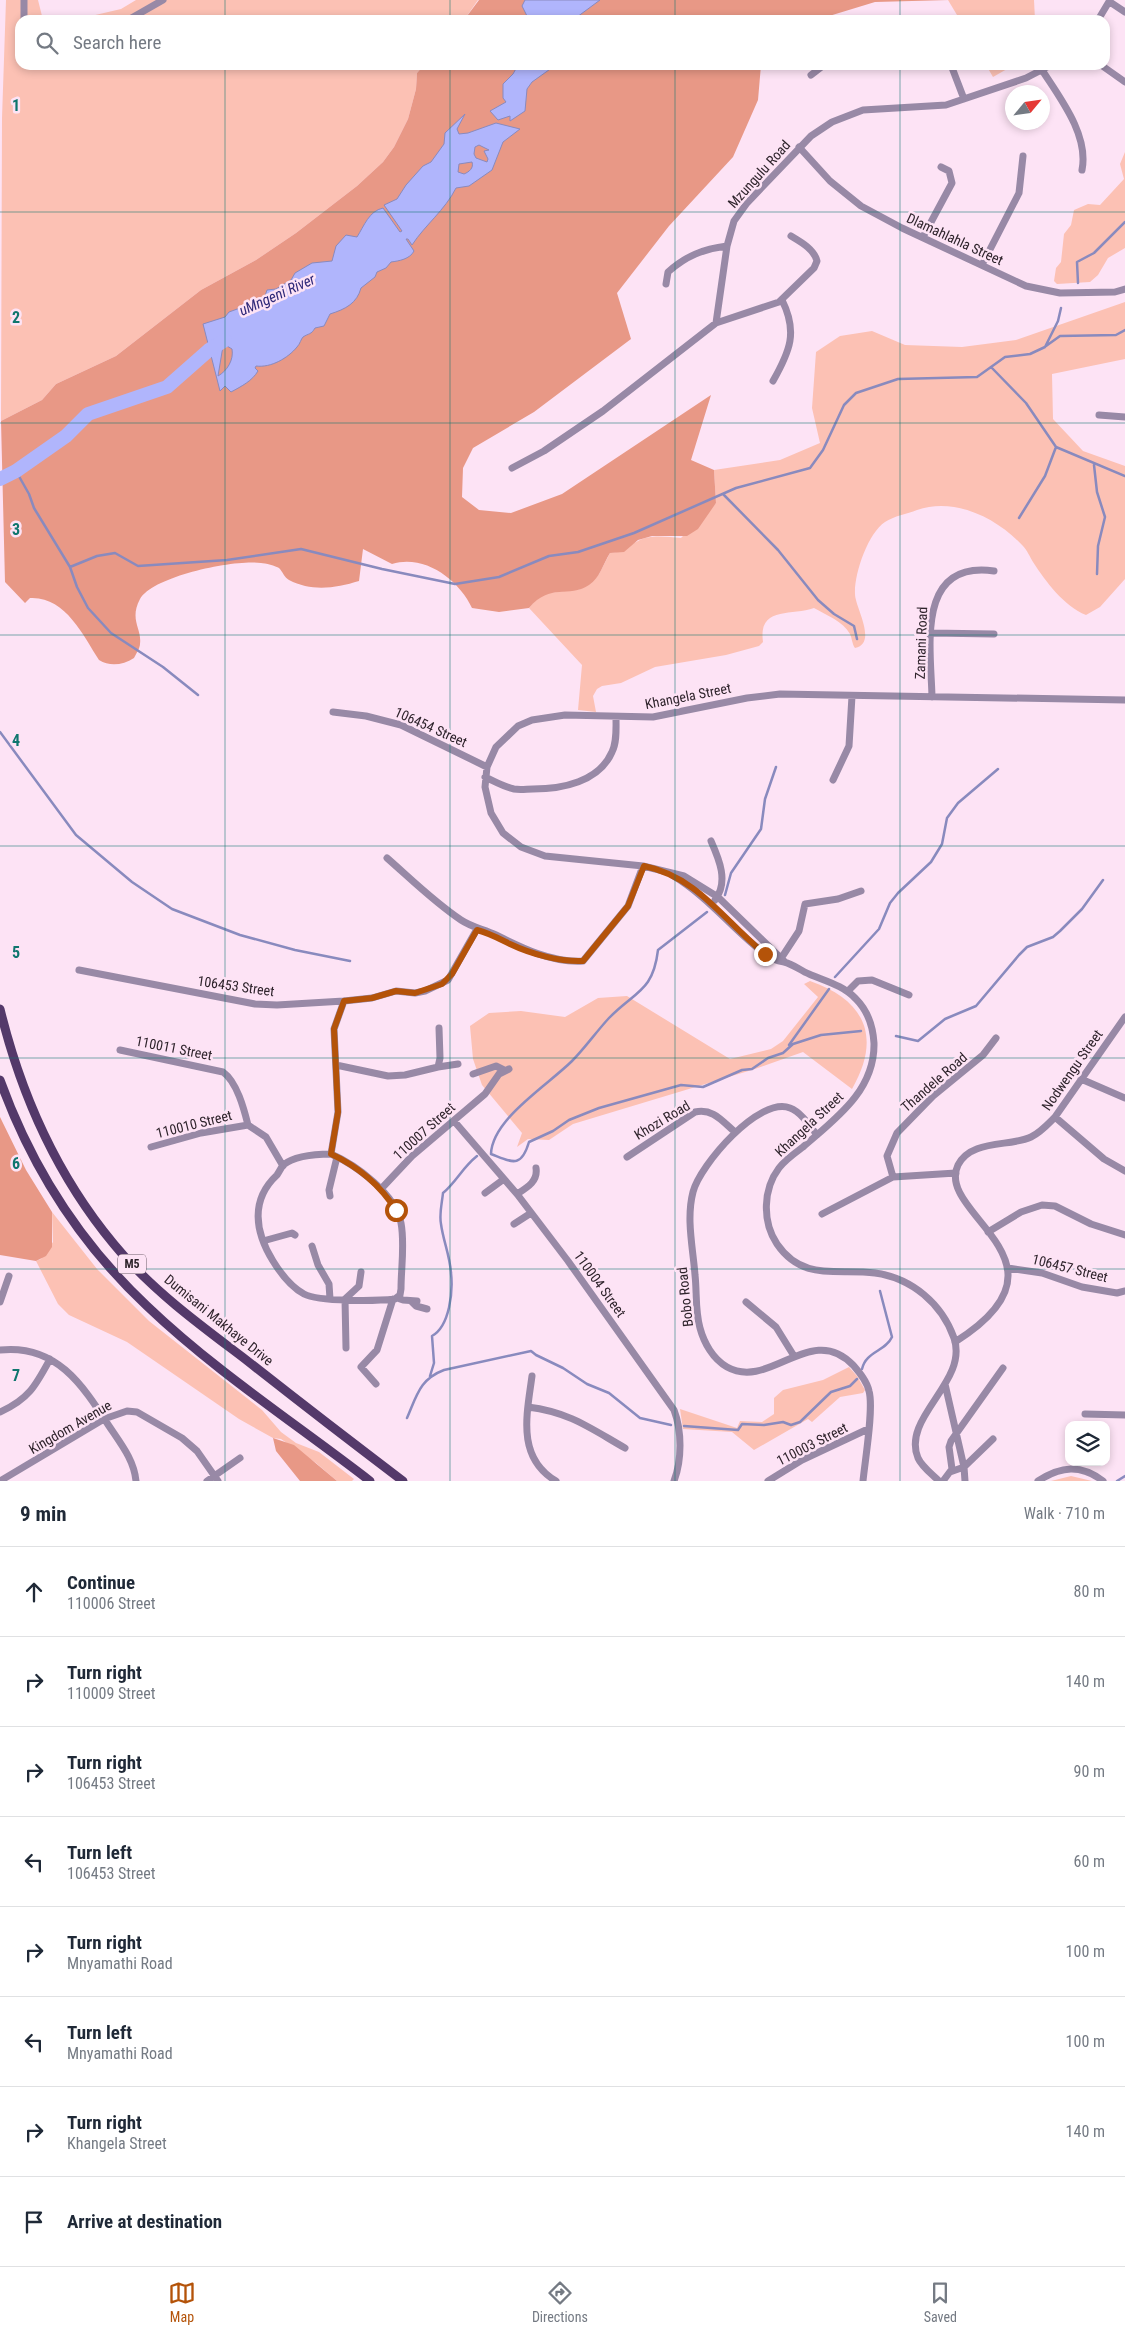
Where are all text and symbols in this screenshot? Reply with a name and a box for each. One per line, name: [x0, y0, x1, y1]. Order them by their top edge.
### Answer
search box: [15, 15, 1110, 70]
icon: search: [33, 29, 61, 57]
text: Search here: [73, 31, 161, 54]
north arrow: [1005, 85, 1050, 130]
text: 1: [12, 96, 20, 115]
street label: Mzungulu Road: [725, 137, 793, 211]
street label: Dlamahlahla Street: [904, 210, 1006, 268]
water label: uMngeni River: [236, 270, 318, 320]
text: 2: [12, 308, 20, 327]
text: 3: [12, 520, 20, 539]
street label: Zamani Road: [912, 606, 930, 680]
street label: Khangela Street: [644, 680, 732, 712]
street label: 106454 Street: [392, 704, 470, 750]
text: 4: [12, 731, 20, 750]
text: 5: [12, 943, 20, 962]
route end: [754, 943, 777, 966]
street label: 106453 Street: [197, 973, 275, 999]
street label: Nodwengu Street: [1038, 1027, 1106, 1113]
street label: 110011 Street: [134, 1033, 214, 1063]
street label: Thandele Road: [898, 1049, 970, 1115]
street label: Khangela Street: [772, 1088, 846, 1160]
street label: Khozi Road: [631, 1097, 693, 1143]
street label: 110007 Street: [390, 1099, 458, 1163]
street label: 110010 Street: [154, 1107, 234, 1141]
text: 6: [12, 1154, 20, 1173]
route start: [385, 1199, 408, 1222]
street label: 110004 Street: [571, 1248, 629, 1320]
street label: 106457 Street: [1030, 1251, 1110, 1285]
road number: M5: [118, 1254, 146, 1274]
street label: Bobo Road: [674, 1266, 696, 1328]
street label: Dumisani Makhaye Drive: [161, 1271, 277, 1369]
text: 7: [12, 1366, 20, 1385]
street label: Kingdom Avenue: [26, 1397, 114, 1457]
street label: 110003 Street: [774, 1419, 850, 1469]
map controls: [1065, 1421, 1110, 1466]
button: layers: [1065, 1421, 1110, 1466]
text: 9 min: [20, 1502, 67, 1526]
text: Walk · 710 m: [1024, 1504, 1105, 1523]
text: Continue: [67, 1571, 135, 1594]
icon: ahead: [20, 1578, 48, 1606]
text: 80 m: [1073, 1582, 1105, 1601]
text: 110006 Street: [67, 1594, 156, 1613]
text: Turn right: [67, 1661, 142, 1684]
icon: right: [20, 1668, 48, 1696]
text: 140 m: [1066, 1672, 1105, 1691]
text: 110009 Street: [67, 1684, 156, 1703]
text: Turn right: [67, 1751, 142, 1774]
icon: right: [20, 1758, 48, 1786]
text: 90 m: [1073, 1762, 1105, 1781]
text: 106453 Street: [67, 1774, 156, 1793]
text: Turn left: [67, 1841, 132, 1864]
icon: left: [20, 1848, 48, 1876]
text: 60 m: [1073, 1852, 1105, 1871]
text: 106453 Street: [67, 1864, 156, 1883]
text: Turn right: [67, 1931, 142, 1954]
icon: right: [20, 1938, 48, 1966]
text: 100 m: [1066, 1942, 1105, 1961]
text: Mnyamathi Road: [67, 1954, 173, 1973]
text: Turn left: [67, 2021, 132, 2044]
icon: left: [20, 2028, 48, 2056]
text: 100 m: [1066, 2032, 1105, 2051]
text: Mnyamathi Road: [67, 2044, 173, 2063]
text: Turn right: [67, 2111, 142, 2134]
icon: right: [20, 2118, 48, 2146]
text: 140 m: [1066, 2122, 1105, 2141]
text: Khangela Street: [67, 2134, 167, 2153]
icon: arrive: [20, 2208, 48, 2236]
text: Arrive at destination: [67, 2210, 222, 2233]
tab: Map: [168, 2279, 196, 2325]
tab: Directions: [532, 2279, 588, 2325]
tab: Saved: [924, 2279, 957, 2325]

